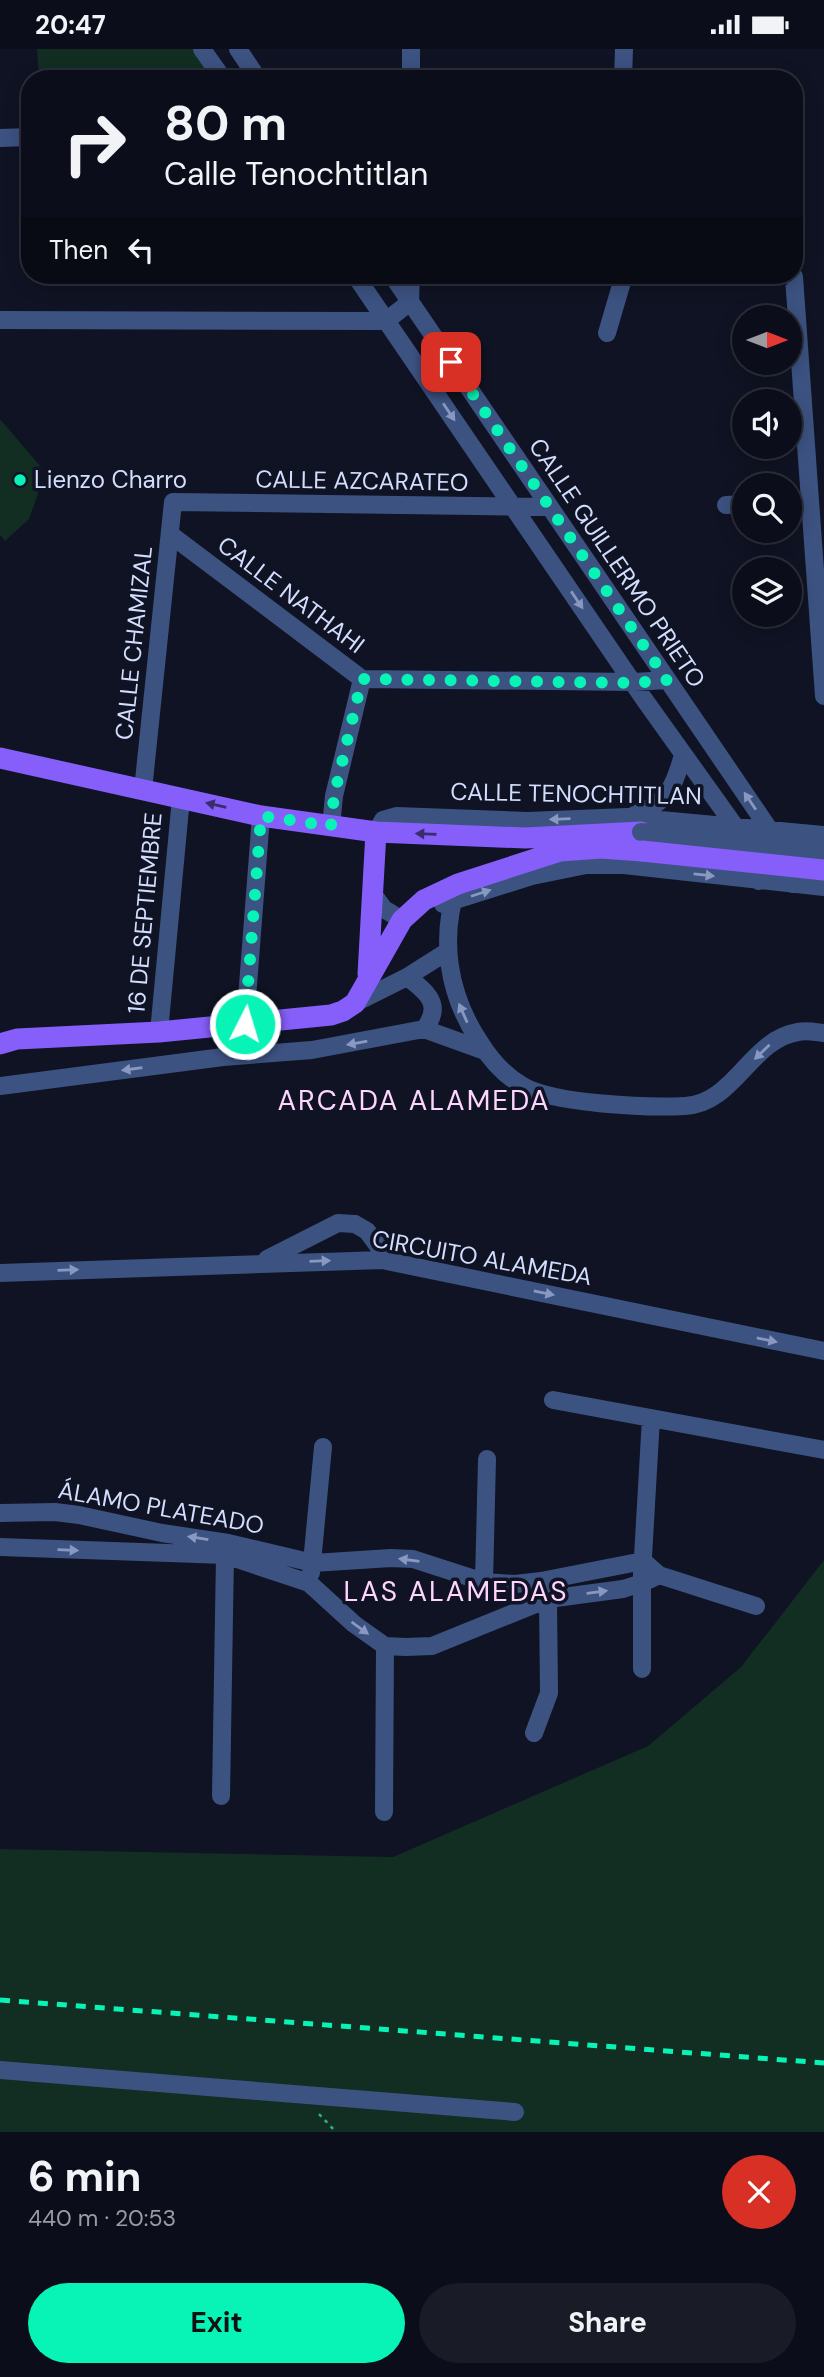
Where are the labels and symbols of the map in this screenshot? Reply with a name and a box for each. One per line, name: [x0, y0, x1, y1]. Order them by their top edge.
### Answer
north arrow: [732, 305, 802, 375]
pin: [421, 332, 481, 392]
one-way arrow: [442, 403, 456, 421]
street label: CALLE GUILLERMO PRIETO: [522, 432, 713, 693]
street label: CALLE AZCARATEO: [255, 463, 469, 498]
place label: Lienzo Charro: [34, 464, 187, 495]
marker: Lienzo Charro: [12, 472, 28, 488]
street label: CALLE NATHAHI: [212, 529, 371, 660]
street label: CALLE CHAMIZAL: [108, 544, 159, 741]
one-way arrow: [570, 591, 584, 609]
street label: CALLE TENOCHTITLAN: [450, 776, 702, 811]
one-way arrow: [744, 792, 757, 811]
one-way arrow: [204, 800, 226, 811]
street label: 16 DE SEPTIEMBRE: [120, 811, 169, 1015]
one-way arrow: [549, 814, 571, 825]
one-way arrow: [415, 829, 437, 840]
one-way arrow: [694, 869, 716, 880]
one-way arrow: [471, 887, 492, 898]
position arrow: [208, 987, 282, 1061]
one-way arrow: [457, 1003, 469, 1023]
one-way arrow: [346, 1037, 368, 1048]
one-way arrow: [754, 1043, 771, 1059]
one-way arrow: [121, 1063, 143, 1074]
district label: ARCADA ALAMEDA: [277, 1082, 551, 1119]
street label: CIRCUITO ALAMEDA: [370, 1223, 594, 1292]
one-way arrow: [309, 1255, 331, 1267]
one-way arrow: [57, 1264, 79, 1276]
one-way arrow: [533, 1287, 555, 1298]
one-way arrow: [756, 1334, 778, 1345]
street label: ÁLAMO PLATEADO: [56, 1474, 266, 1541]
one-way arrow: [187, 1532, 209, 1543]
one-way arrow: [57, 1544, 79, 1555]
one-way arrow: [398, 1554, 420, 1565]
district label: LAS ALAMEDAS: [343, 1573, 569, 1610]
one-way arrow: [586, 1587, 608, 1598]
one-way arrow: [351, 1621, 369, 1635]

